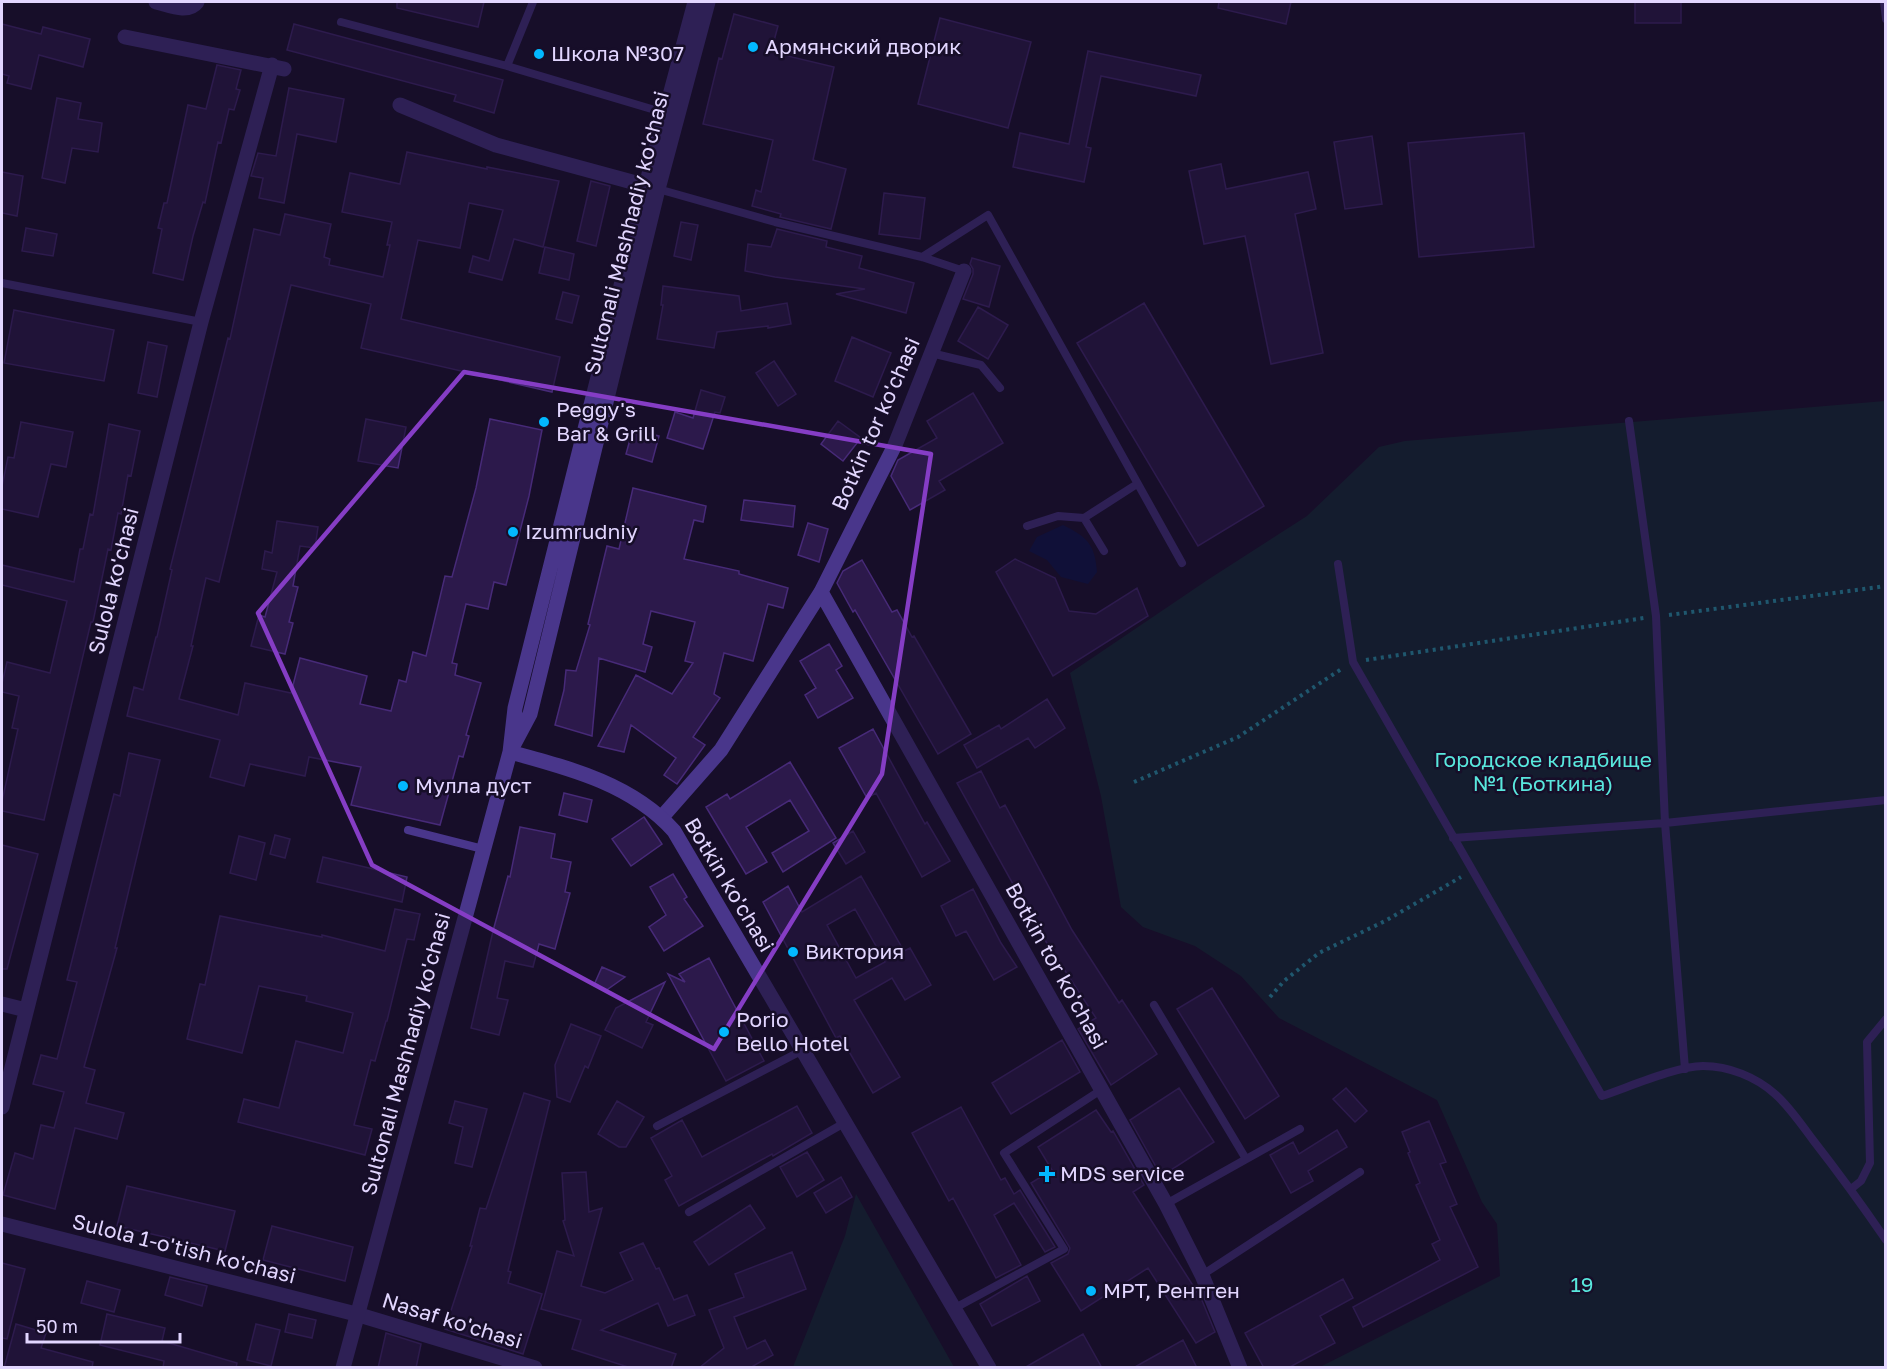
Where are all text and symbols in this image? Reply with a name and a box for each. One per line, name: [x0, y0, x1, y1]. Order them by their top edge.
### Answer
place label: Армянский дворик: [765, 33, 961, 59]
place label: Школа №307: [551, 40, 684, 66]
marker: Армянский дворик: [746, 40, 760, 54]
marker: Школа №307: [532, 47, 546, 61]
street label: Sultonali Mashhadiy ko'chasi: [578, 88, 674, 377]
street label: Botkin tor ko'chasi: [825, 333, 925, 514]
place label: Peggy's Bar & Grill: [556, 396, 657, 446]
marker: Peggy's Bar & Grill: [537, 415, 551, 429]
street label: Sulola ko'chasi: [82, 505, 144, 657]
place label: Izumrudniy: [525, 518, 638, 544]
marker: Izumrudniy: [506, 525, 520, 539]
park label: Городское кладбище №1 (Боткина): [1434, 746, 1652, 796]
place label: Мулла дуст: [415, 772, 532, 798]
marker: Мулла дуст: [396, 779, 410, 793]
street label: Botkin ko'chasi: [680, 813, 780, 956]
street label: Botkin tor ko'chasi: [1000, 878, 1113, 1053]
street label: Sultonali Mashhadiy ko'chasi: [355, 910, 455, 1198]
place label: Виктория: [805, 938, 904, 964]
marker: Виктория: [786, 945, 800, 959]
place label: Porio Bello Hotel: [736, 1006, 849, 1056]
marker: Porio Bello Hotel: [717, 1025, 731, 1039]
place label: MDS service: [1060, 1160, 1185, 1186]
marker: MDS service: [1038, 1165, 1056, 1183]
street label: Sulola 1-o'tish ko'chasi: [70, 1208, 299, 1288]
park label: 19: [1571, 1271, 1593, 1297]
place label: МРТ, Рентген: [1103, 1277, 1240, 1303]
marker: МРТ, Рентген: [1084, 1284, 1098, 1298]
street label: Nasaf ko'chasi: [379, 1286, 525, 1354]
scale bar: [27, 1306, 180, 1344]
text: 50 m: [36, 1315, 78, 1337]

